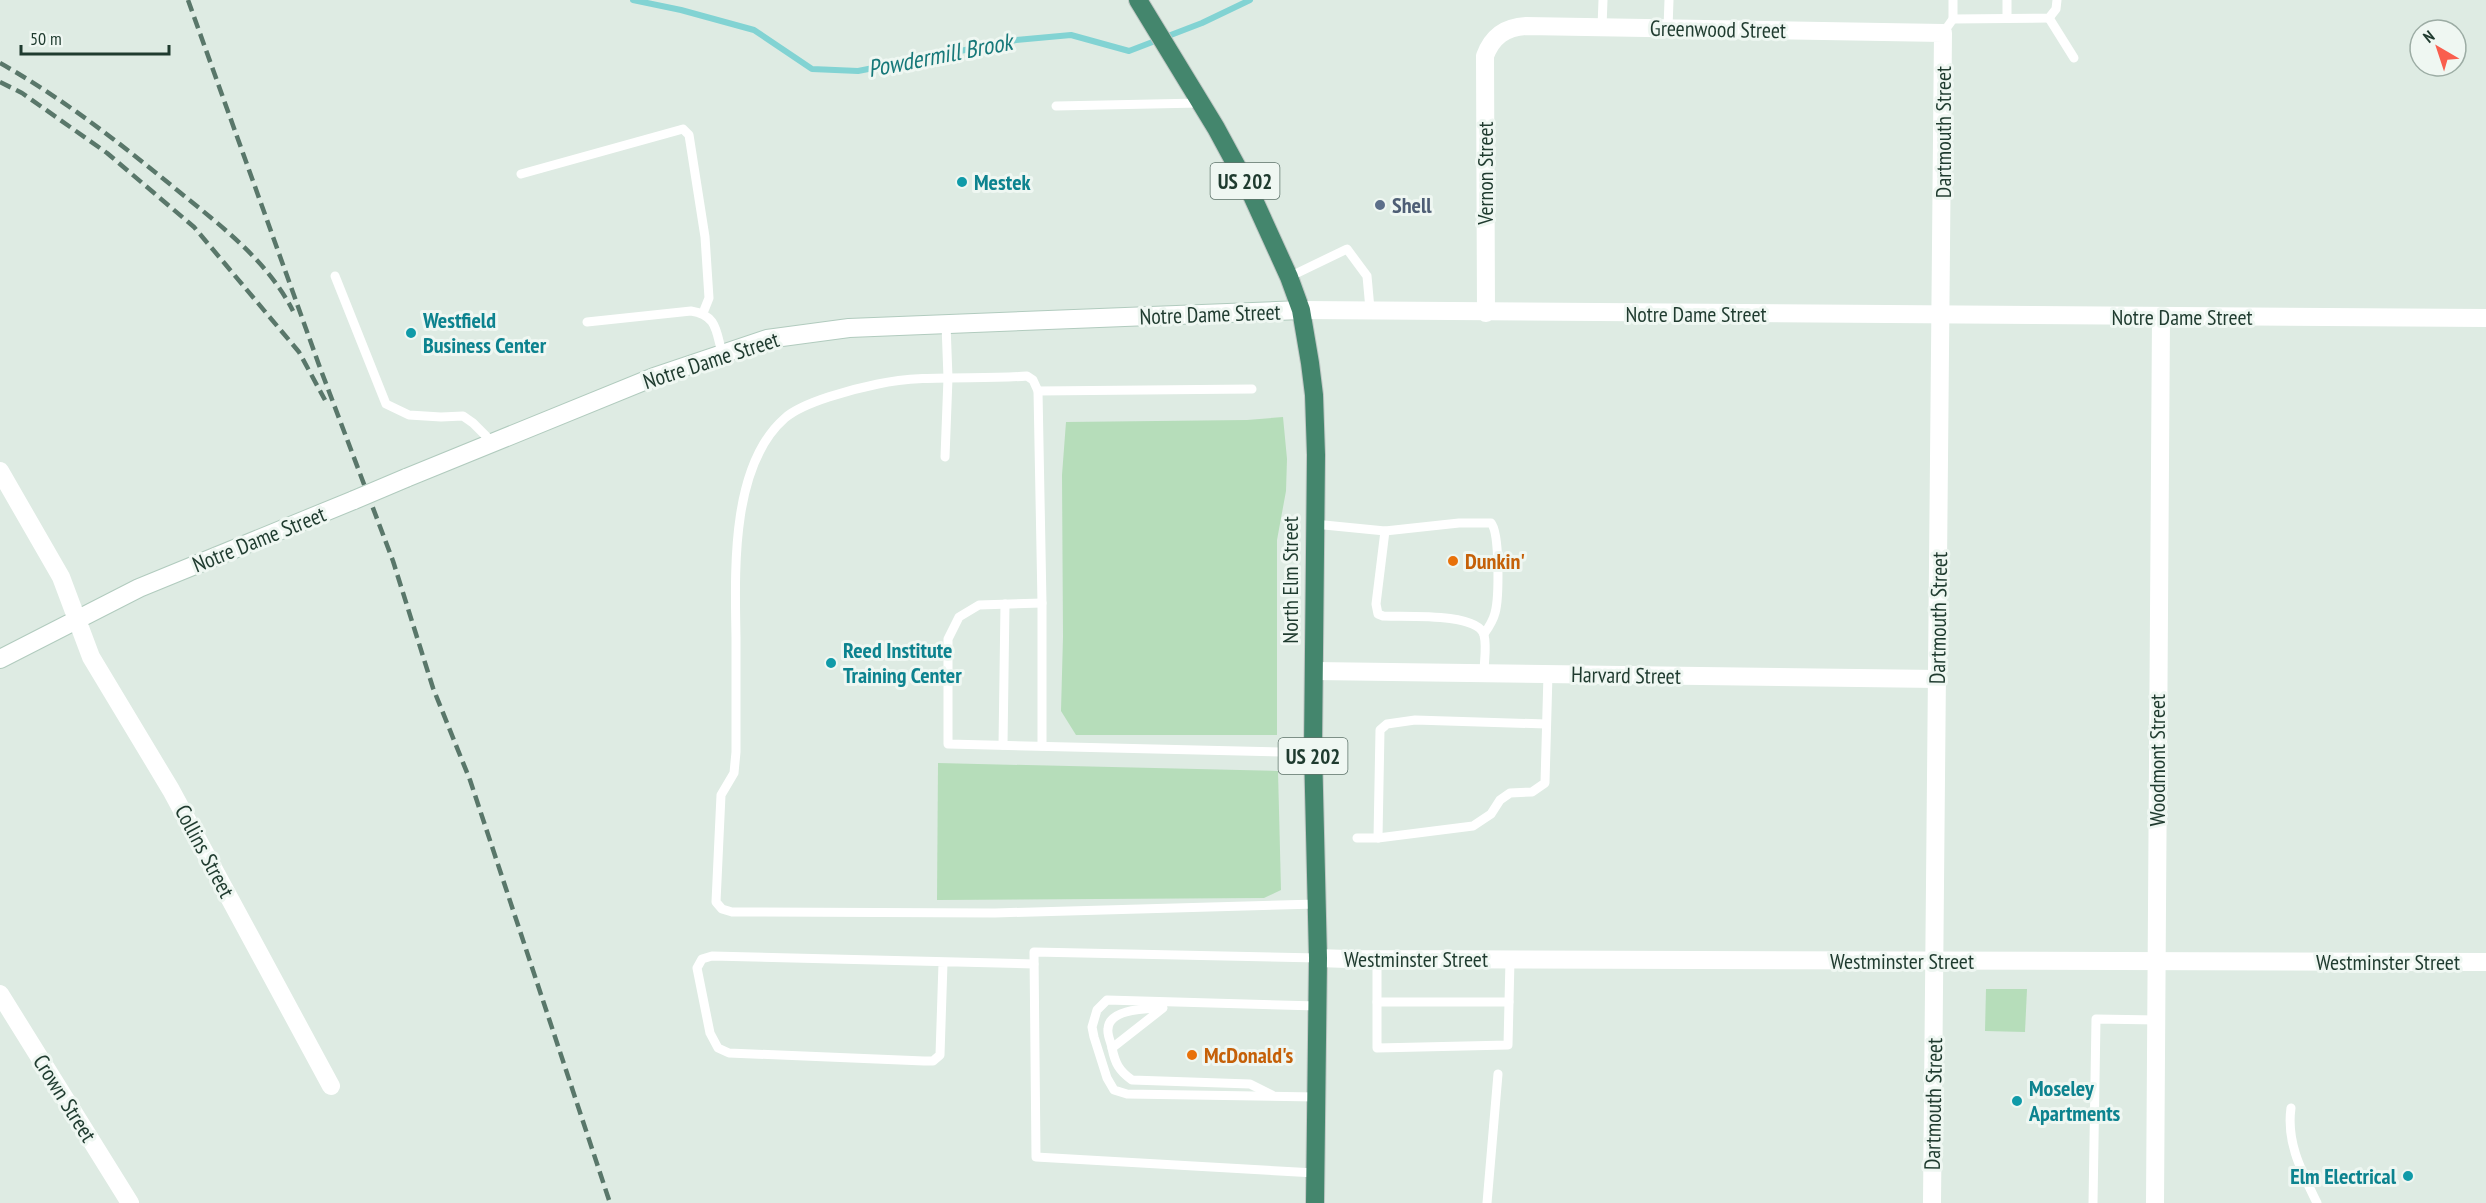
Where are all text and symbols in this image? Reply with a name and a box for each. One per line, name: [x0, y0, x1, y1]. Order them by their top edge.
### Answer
street label: Greenwood Street: [1650, 14, 1786, 44]
scale bar: [21, 18, 170, 56]
north arrow: [2408, 18, 2468, 78]
water label: Powdermill Brook: [865, 25, 1017, 84]
text: N: [2419, 26, 2438, 47]
text: 50 m: [30, 27, 62, 50]
street label: Dartmouth Street: [1929, 66, 1957, 198]
street label: Vernon Street: [1471, 121, 1499, 226]
road number: US 202: [1210, 163, 1280, 199]
place label: Mestek: [974, 168, 1032, 196]
marker: Mestek: [955, 175, 969, 189]
place label: Shell: [1392, 191, 1432, 219]
marker: Shell: [1373, 198, 1387, 212]
street label: Notre Dame Street: [1139, 298, 1281, 330]
street label: Notre Dame Street: [1625, 300, 1767, 328]
street label: Notre Dame Street: [2111, 303, 2253, 331]
place label: Westfield Business Center: [422, 306, 547, 359]
street label: Notre Dame Street: [640, 325, 782, 395]
marker: Westfield Business Center: [404, 326, 418, 340]
street label: Notre Dame Street: [188, 500, 330, 578]
street label: North Elm Street: [1276, 516, 1304, 644]
place label: Dunkin': [1465, 547, 1525, 575]
street label: Dartmouth Street: [1923, 552, 1953, 684]
marker: Dunkin': [1446, 554, 1460, 568]
place label: Reed Institute Training Center: [843, 636, 962, 689]
marker: Reed Institute Training Center: [824, 656, 838, 670]
street label: Harvard Street: [1571, 660, 1681, 690]
street label: Woodmont Street: [2143, 694, 2171, 826]
road number: US 202: [1278, 738, 1348, 774]
street label: Collins Street: [169, 800, 241, 902]
street label: Westminster Street: [1344, 945, 1488, 973]
street label: Westminster Street: [1830, 947, 1974, 975]
street label: Westminster Street: [2316, 948, 2460, 976]
street label: Dartmouth Street: [1918, 1038, 1948, 1170]
place label: McDonald's: [1204, 1041, 1293, 1069]
marker: McDonald's: [1185, 1048, 1199, 1062]
street label: Crown Street: [27, 1049, 103, 1147]
place label: Moseley Apartments: [2028, 1074, 2121, 1127]
marker: Moseley Apartments: [2010, 1094, 2024, 1108]
place label: Elm Electrical: [2290, 1162, 2397, 1190]
marker: Elm Electrical: [2401, 1169, 2415, 1183]

